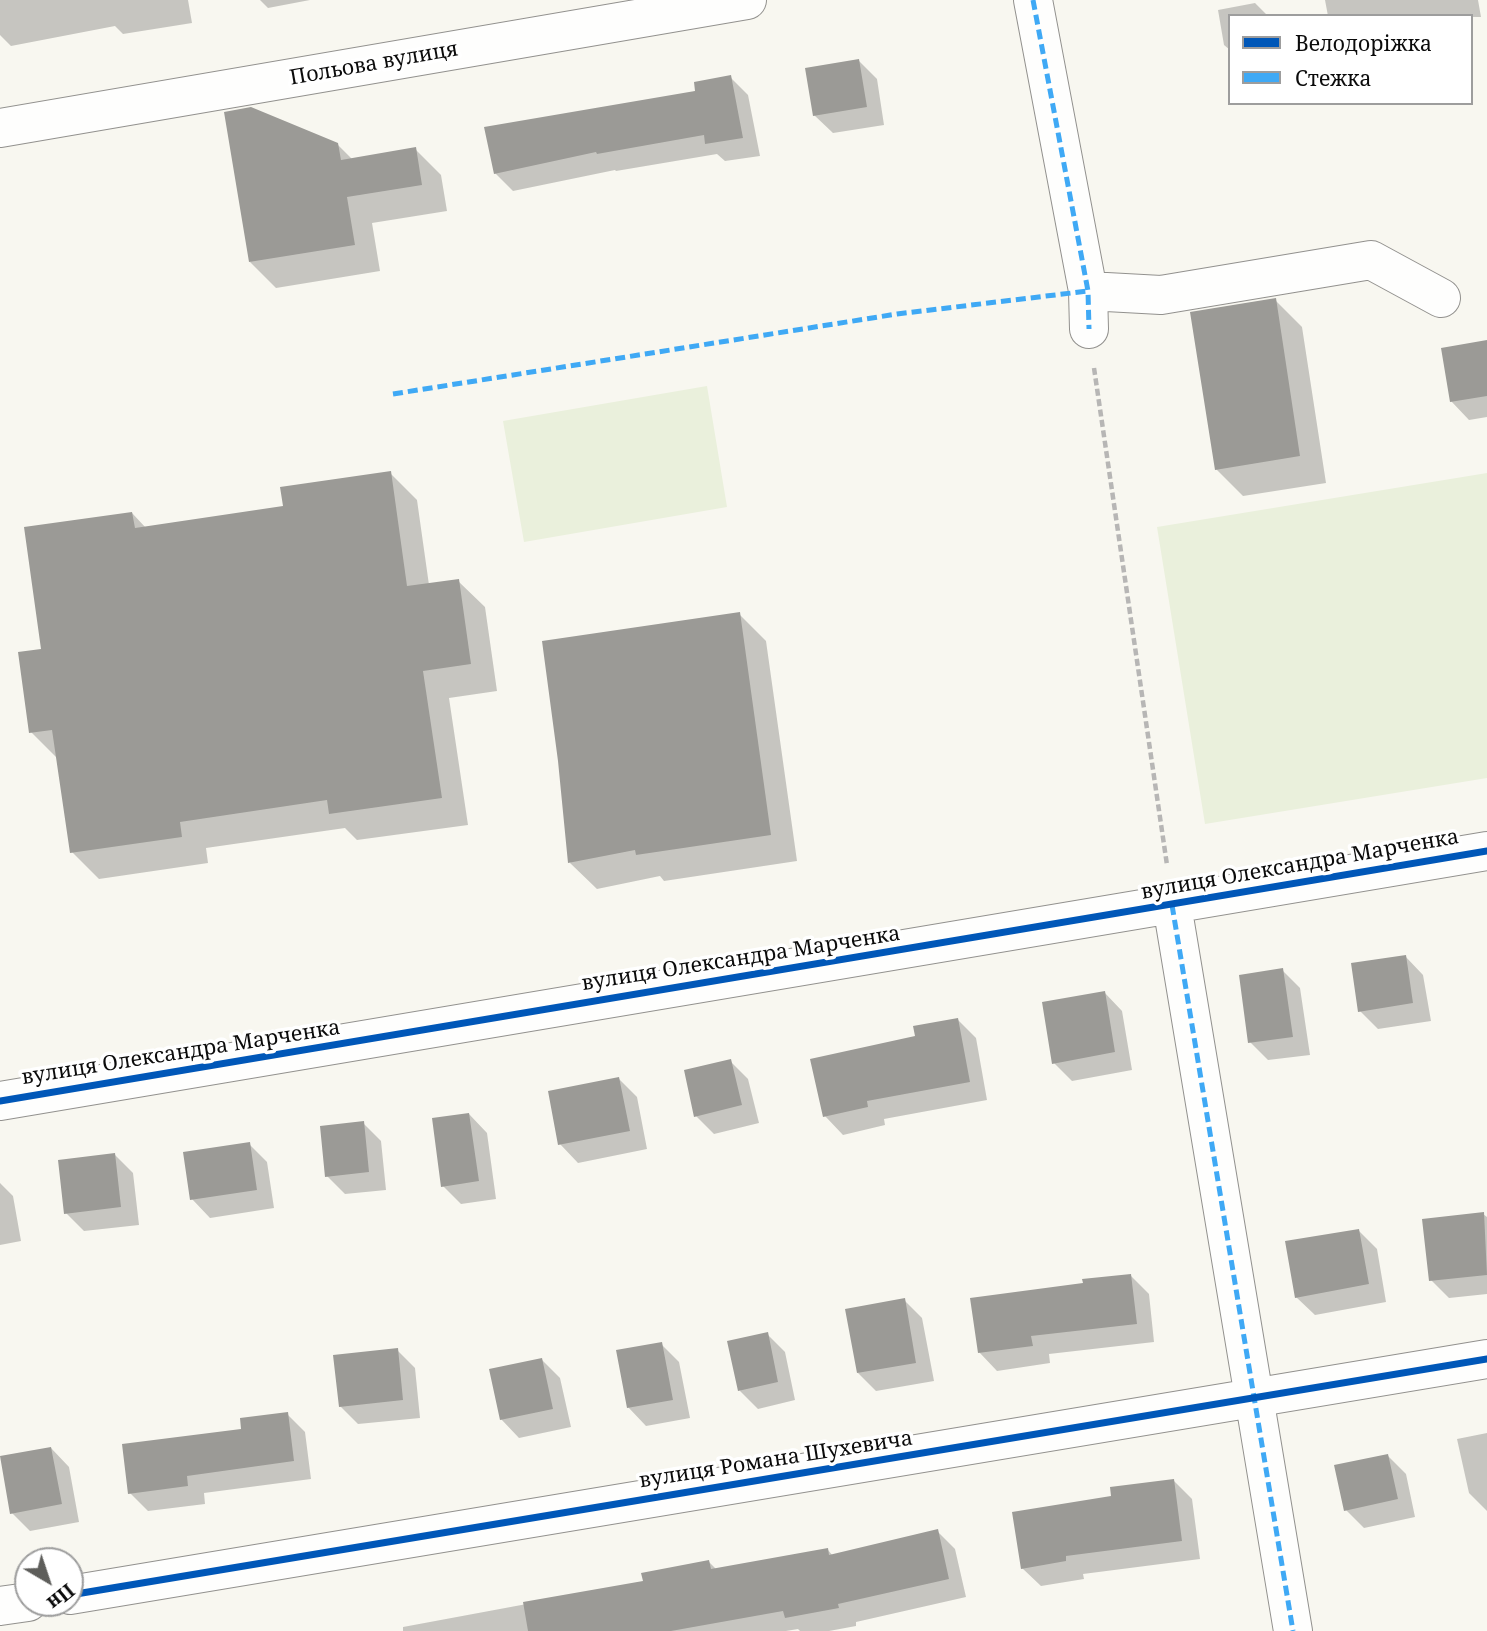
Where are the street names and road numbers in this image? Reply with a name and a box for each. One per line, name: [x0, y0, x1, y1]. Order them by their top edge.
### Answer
street label: Польова вулиця: [288, 37, 460, 91]
street label: вулиця Олександра Марченка: [1139, 825, 1461, 905]
street label: вулиця Олександра Марченка: [580, 921, 902, 997]
street label: вулиця Олександра Марченка: [20, 1015, 342, 1091]
street label: вулиця Романа Шухевича: [637, 1426, 915, 1494]

